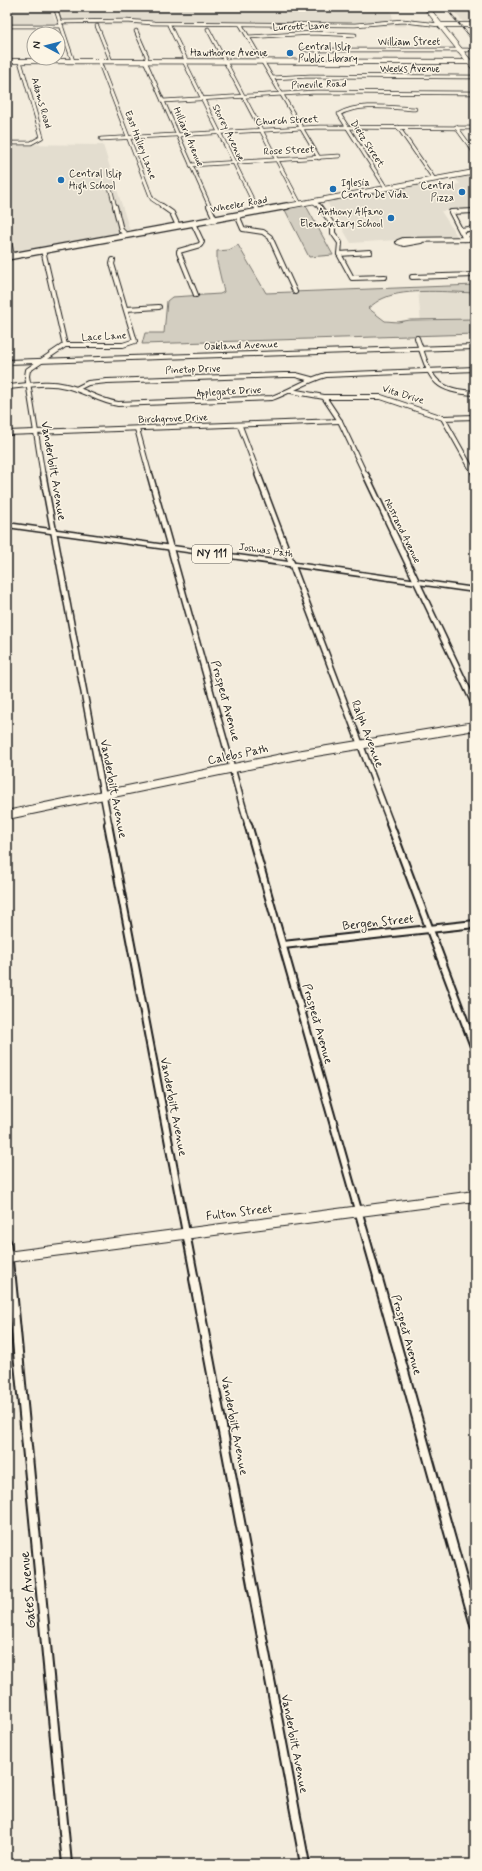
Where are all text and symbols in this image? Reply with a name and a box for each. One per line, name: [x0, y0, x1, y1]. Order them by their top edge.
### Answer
street label: Lurcott Lane: [273, 20, 330, 34]
north arrow: [26, 26, 66, 66]
street label: William Street: [378, 36, 440, 49]
text: N: [30, 40, 44, 49]
place label: Central Islip Public Library: [298, 41, 358, 66]
street label: Hawthorne Avenue: [190, 47, 268, 60]
marker: Central Islip Public Library: [285, 48, 295, 58]
street label: Weeks Avenue: [380, 63, 440, 76]
street label: Adams Road: [28, 76, 54, 130]
street label: Pinevile Road: [291, 78, 347, 92]
street label: Storey Avenue: [209, 102, 248, 164]
street label: Hilliard Avenue: [170, 105, 207, 169]
street label: East Halley Lane: [121, 109, 159, 181]
street label: Church Street: [255, 113, 319, 129]
street label: Dietz Street: [347, 118, 387, 170]
street label: Rose Street: [263, 143, 315, 159]
place label: Central Islip High School: [69, 168, 122, 195]
marker: Central Islip High School: [56, 175, 66, 185]
place label: Iglesia Centro De Vida: [341, 177, 409, 202]
place label: Central Pizza: [420, 180, 455, 205]
marker: Iglesia Centro De Vida: [328, 184, 338, 194]
marker: Central Pizza: [457, 187, 467, 197]
street label: Wheeler Road: [209, 194, 269, 216]
place label: Anthony Alfano Elementary School: [300, 206, 383, 231]
marker: Anthony Alfano Elementary School: [386, 213, 396, 223]
street label: Lace Lane: [81, 329, 127, 345]
street label: Oakland Avenue: [204, 338, 278, 354]
street label: Pinetop Drive: [165, 363, 221, 377]
street label: Vita Drive: [380, 382, 426, 408]
street label: Applegate Drive: [196, 384, 262, 401]
street label: Birchgrove Drive: [138, 411, 208, 427]
street label: Vanderbilt Avenue: [36, 420, 70, 522]
street label: Nostrand Avenue: [381, 496, 424, 566]
street label: Joshuas Path: [238, 541, 294, 561]
road number: NY 111: [192, 545, 232, 563]
street label: Prospect Avenue: [207, 659, 243, 743]
street label: Ralph Avenue: [347, 698, 387, 770]
street label: Vanderbilt Avenue: [96, 738, 130, 840]
street label: Calebs Path: [206, 741, 270, 769]
street label: Bergen Street: [342, 911, 415, 935]
street label: Prospect Avenue: [298, 982, 336, 1066]
street label: Vanderbilt Avenue: [156, 1056, 190, 1158]
street label: Fulton Street: [205, 1201, 273, 1225]
street label: Prospect Avenue: [387, 1293, 425, 1377]
street label: Vanderbilt Avenue: [217, 1375, 251, 1477]
street label: Gates Avenue: [16, 1550, 40, 1629]
street label: Vanderbilt Avenue: [277, 1693, 311, 1795]

